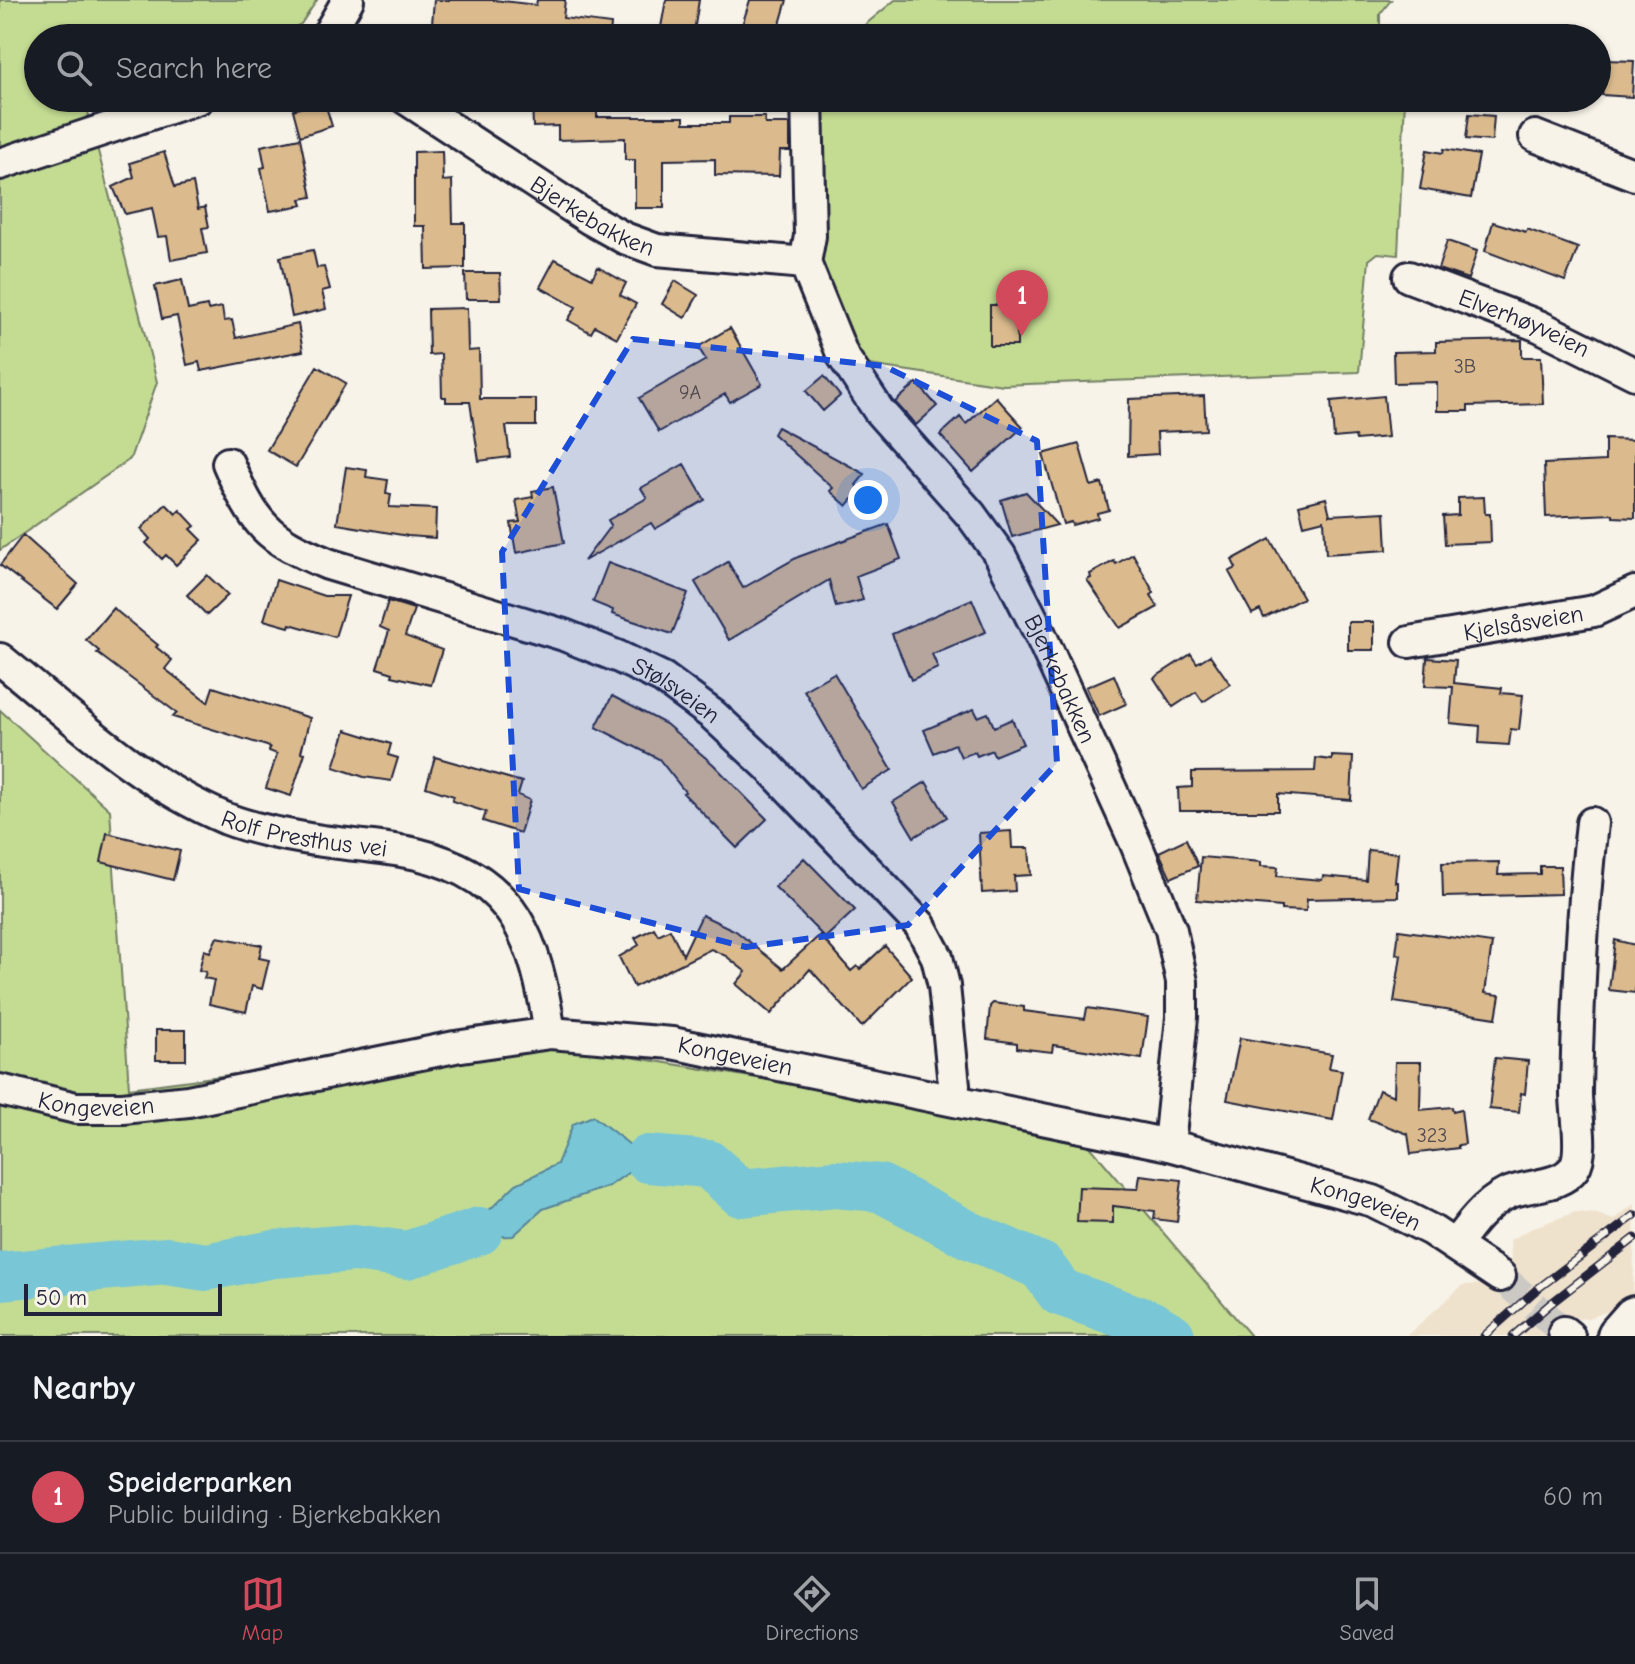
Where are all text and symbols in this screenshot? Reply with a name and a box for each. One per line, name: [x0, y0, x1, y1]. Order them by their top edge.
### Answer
search box: [24, 24, 1611, 112]
icon: search: [52, 46, 96, 90]
text: Search here: [116, 51, 272, 86]
street label: Bjerkebakken: [525, 170, 658, 262]
pin: 1: [996, 270, 1048, 336]
street label: Elverhøyveien: [1455, 283, 1594, 363]
house number: 3B: [1454, 355, 1476, 378]
house number: 9A: [679, 381, 701, 404]
your location: [848, 480, 888, 520]
street label: Kjelsåsveien: [1461, 599, 1585, 647]
street label: Bjerkebakken: [1018, 610, 1102, 748]
street label: Stølsveien: [628, 651, 725, 729]
street label: Rolf Presthus vei: [217, 804, 389, 863]
street label: Kongeveien: [675, 1031, 795, 1081]
street label: Kongeveien: [35, 1086, 155, 1122]
house number: 323: [1417, 1124, 1447, 1147]
street label: Kongeveien: [1307, 1170, 1426, 1237]
scale bar: [24, 1280, 222, 1316]
text: 50 m: [36, 1285, 87, 1311]
text: Nearby: [32, 1368, 135, 1408]
text: Speiderparken: [108, 1465, 293, 1500]
text: 1: [53, 1482, 63, 1512]
text: 60 m: [1543, 1482, 1603, 1512]
text: Public building · Bjerkebakken: [108, 1500, 441, 1530]
tab: Map: [241, 1572, 285, 1646]
tab: Directions: [766, 1572, 859, 1646]
tab: Saved: [1340, 1572, 1394, 1646]

